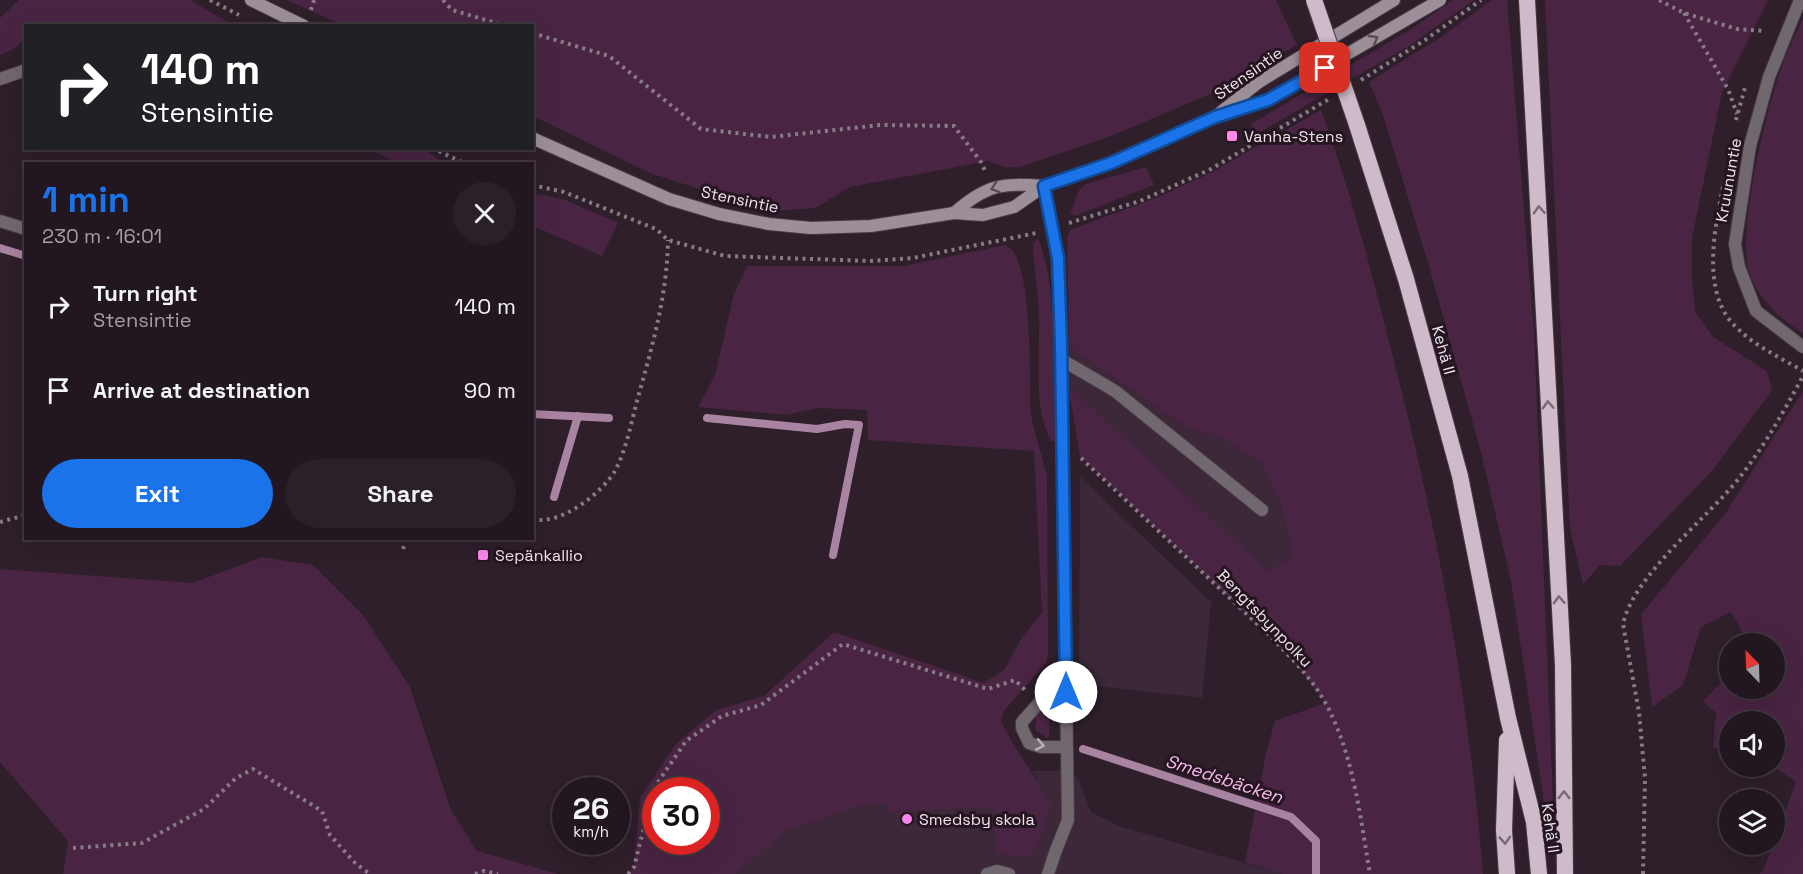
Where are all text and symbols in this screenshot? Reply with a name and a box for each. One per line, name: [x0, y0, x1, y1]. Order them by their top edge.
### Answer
one-way arrow: [1368, 35, 1378, 47]
street label: Stensintie: [1210, 42, 1287, 105]
pin: [1299, 42, 1350, 93]
text: 140 m: [141, 43, 260, 96]
icon: right: [42, 48, 120, 126]
icon: arrive: [1308, 51, 1341, 84]
text: Stensintie: [141, 95, 274, 130]
place label: Vanha-Stens: [1244, 126, 1343, 147]
marker: Vanha-Stens: [1225, 129, 1239, 143]
street label: Kruununtie: [1711, 136, 1746, 224]
text: 1 min: [42, 177, 130, 223]
street label: Stensintie: [699, 181, 781, 218]
one-way arrow: [990, 181, 1001, 193]
button: close: [453, 182, 516, 245]
one-way arrow: [1532, 206, 1545, 215]
text: 230 m · 16:01: [42, 223, 162, 249]
text: Turn right: [93, 279, 198, 307]
icon: right: [42, 290, 75, 323]
text: 140 m: [454, 292, 516, 320]
text: Stensintie: [93, 307, 192, 333]
street label: Kehä II: [1427, 323, 1460, 377]
icon: arrive: [42, 374, 75, 407]
text: Arrive at destination: [93, 376, 310, 404]
text: 90 m: [464, 376, 516, 404]
one-way arrow: [1542, 400, 1555, 409]
button: Exit: [42, 459, 273, 528]
button: Share: [285, 459, 516, 528]
place label: Sepänkallio: [495, 545, 583, 566]
marker: Sepänkallio: [476, 548, 490, 562]
street label: Bengtsbynpolku: [1213, 565, 1317, 672]
one-way arrow: [1553, 595, 1566, 604]
north arrow: [1719, 633, 1785, 699]
map controls: [1719, 633, 1785, 855]
position arrow: [1034, 660, 1098, 724]
button: sound: [1719, 711, 1785, 777]
one-way arrow: [1035, 739, 1045, 751]
water label: Smedsbäcken: [1163, 749, 1286, 809]
speed limit sign: 30: [642, 777, 720, 855]
text: 26: [573, 789, 609, 828]
button: layers: [1719, 789, 1785, 855]
one-way arrow: [1558, 790, 1570, 799]
street label: Kehä II: [1537, 802, 1564, 854]
place label: Smedsby skola: [919, 809, 1035, 830]
marker: Smedsby skola: [900, 812, 914, 826]
text: km/h: [573, 822, 609, 841]
one-way arrow: [1498, 835, 1511, 844]

